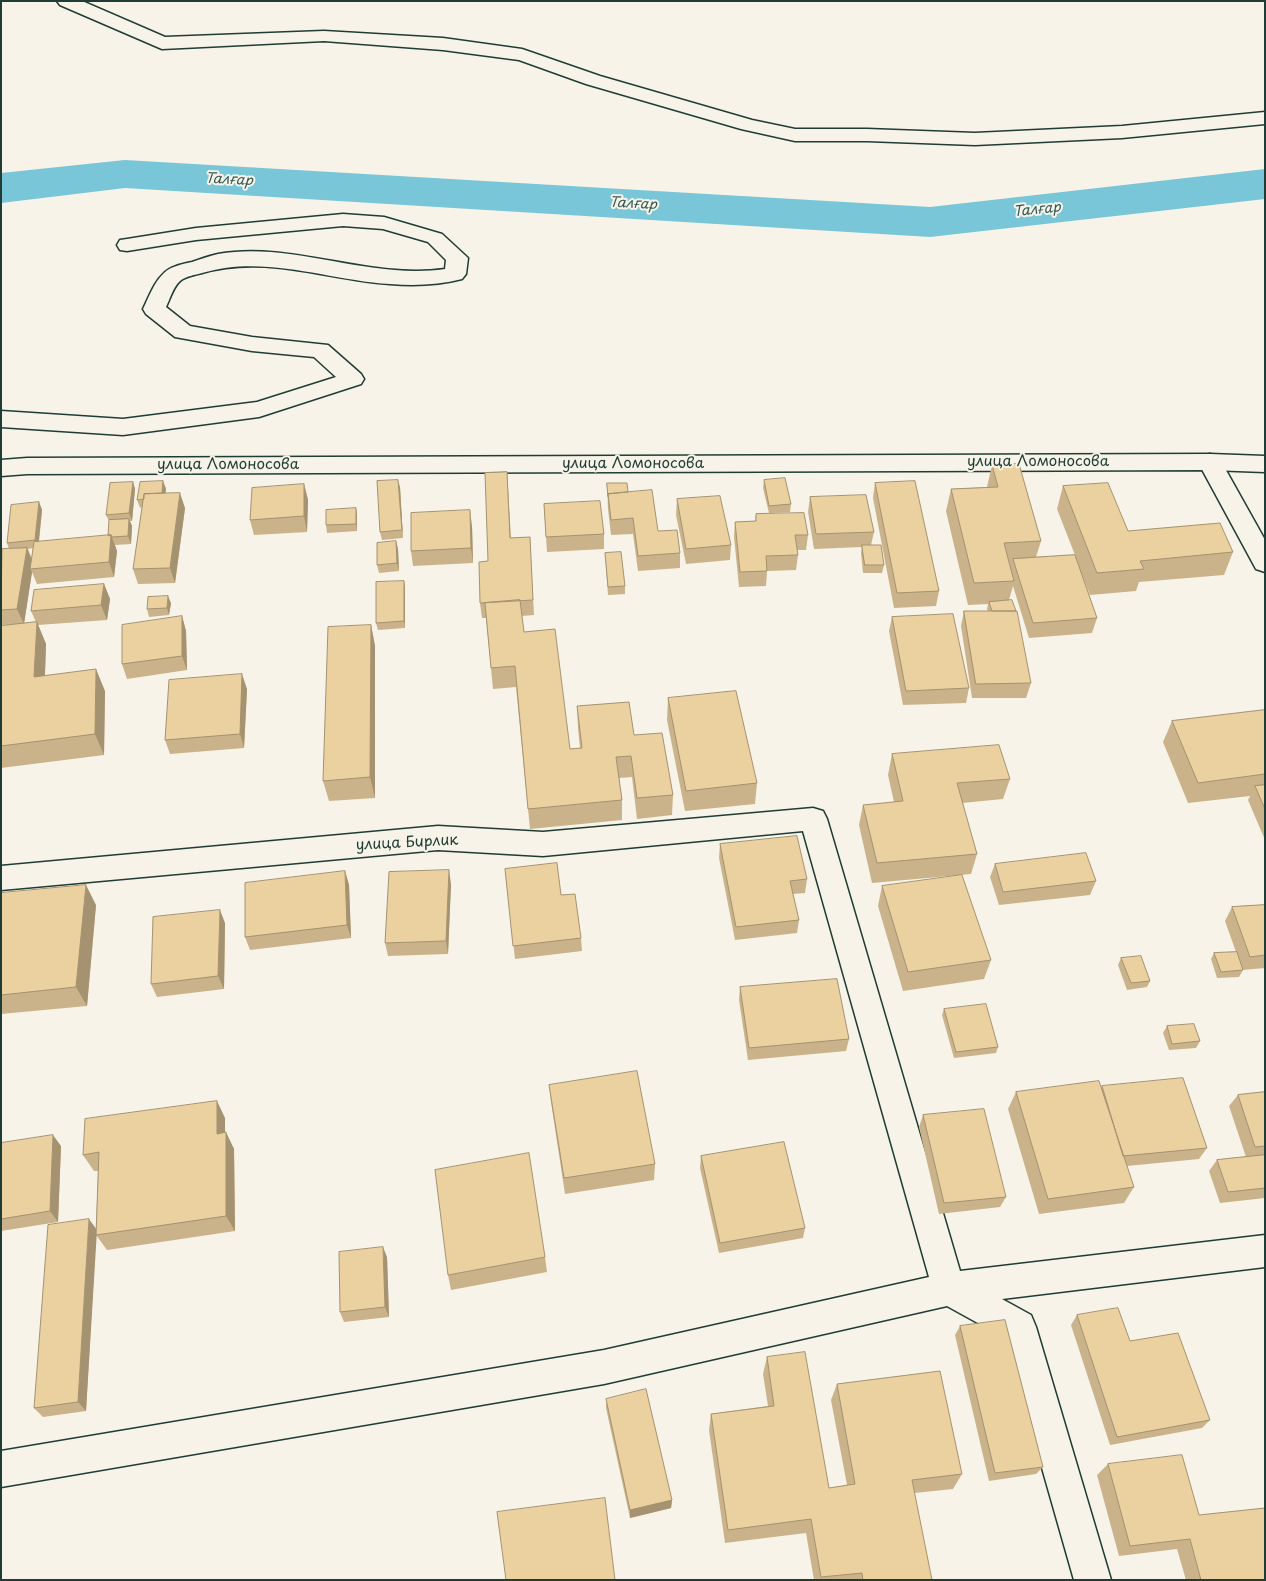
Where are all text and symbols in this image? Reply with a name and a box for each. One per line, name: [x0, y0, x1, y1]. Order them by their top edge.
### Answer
water label: Талғар: [205, 170, 253, 190]
water label: Талғар: [609, 194, 657, 214]
water label: Талғар: [1012, 199, 1062, 221]
street label: улица Ломоносова: [967, 453, 1109, 471]
street label: улица Ломоносова: [562, 455, 704, 473]
street label: улица Ломоносова: [157, 456, 299, 474]
street label: улица Бирлик: [355, 831, 459, 855]

